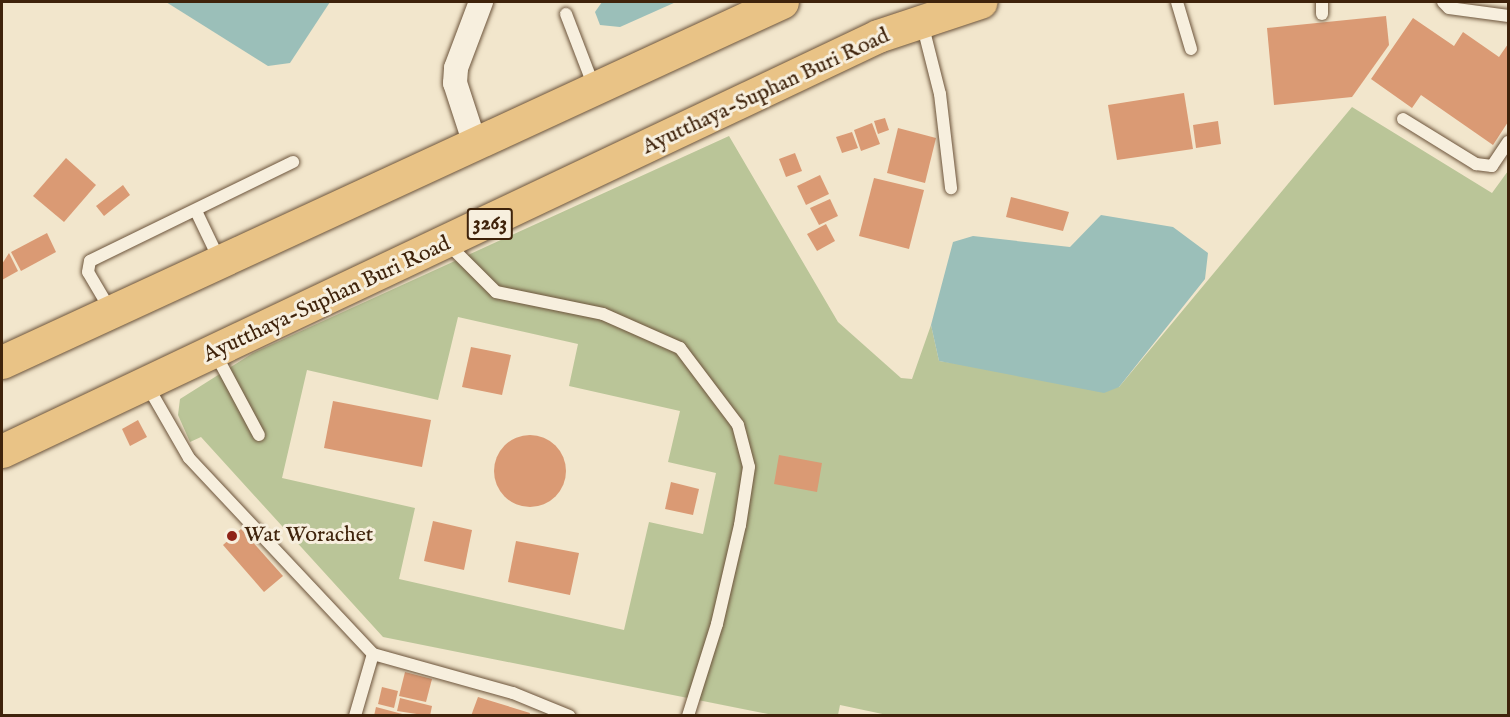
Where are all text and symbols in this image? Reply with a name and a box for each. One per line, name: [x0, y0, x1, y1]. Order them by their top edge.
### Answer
street label: Ayutthaya-Suphan Buri Road: [638, 23, 894, 161]
road number: 3263: [466, 206, 514, 242]
street label: Ayutthaya-Suphan Buri Road: [199, 231, 455, 369]
place label: Wat Worachet: [244, 523, 373, 549]
marker: Wat Worachet: [225, 529, 239, 543]

